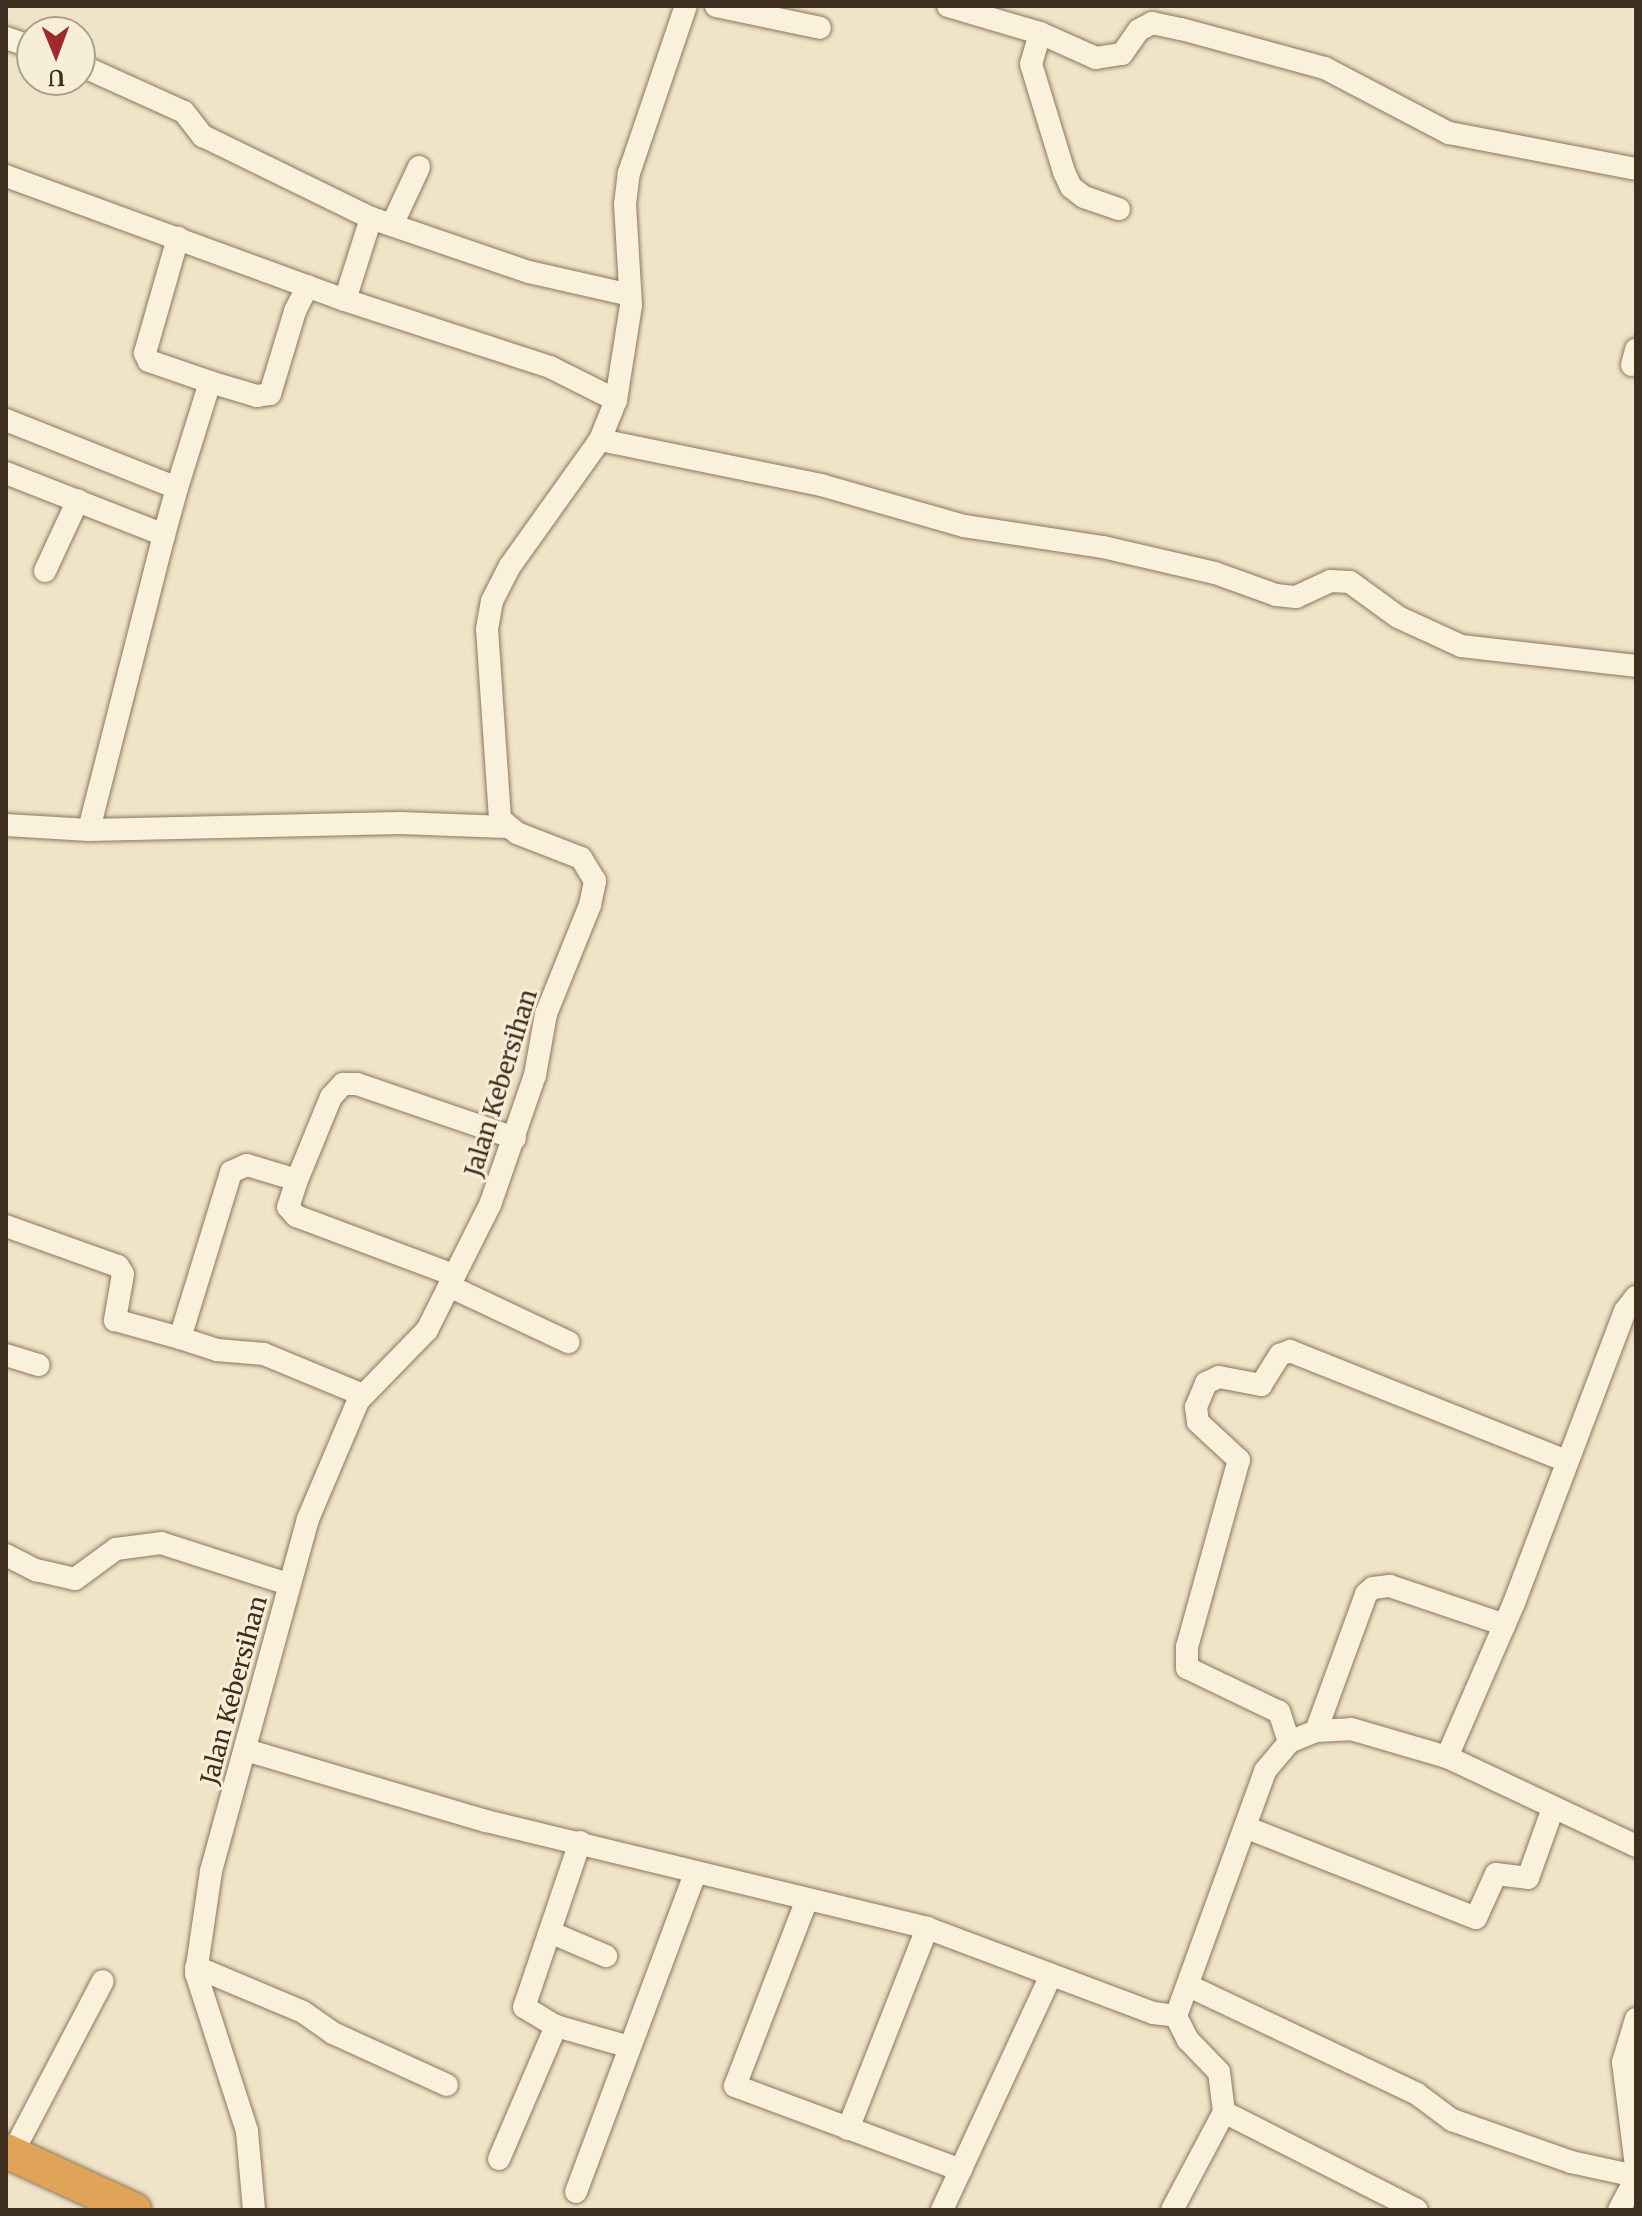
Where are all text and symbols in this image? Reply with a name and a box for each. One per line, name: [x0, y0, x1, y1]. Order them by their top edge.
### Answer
north arrow: [16, 16, 96, 96]
text: U: [48, 64, 65, 92]
street label: Jalan Kebersihan: [459, 986, 543, 1180]
street label: Jalan Kebersihan: [195, 1593, 273, 1787]

